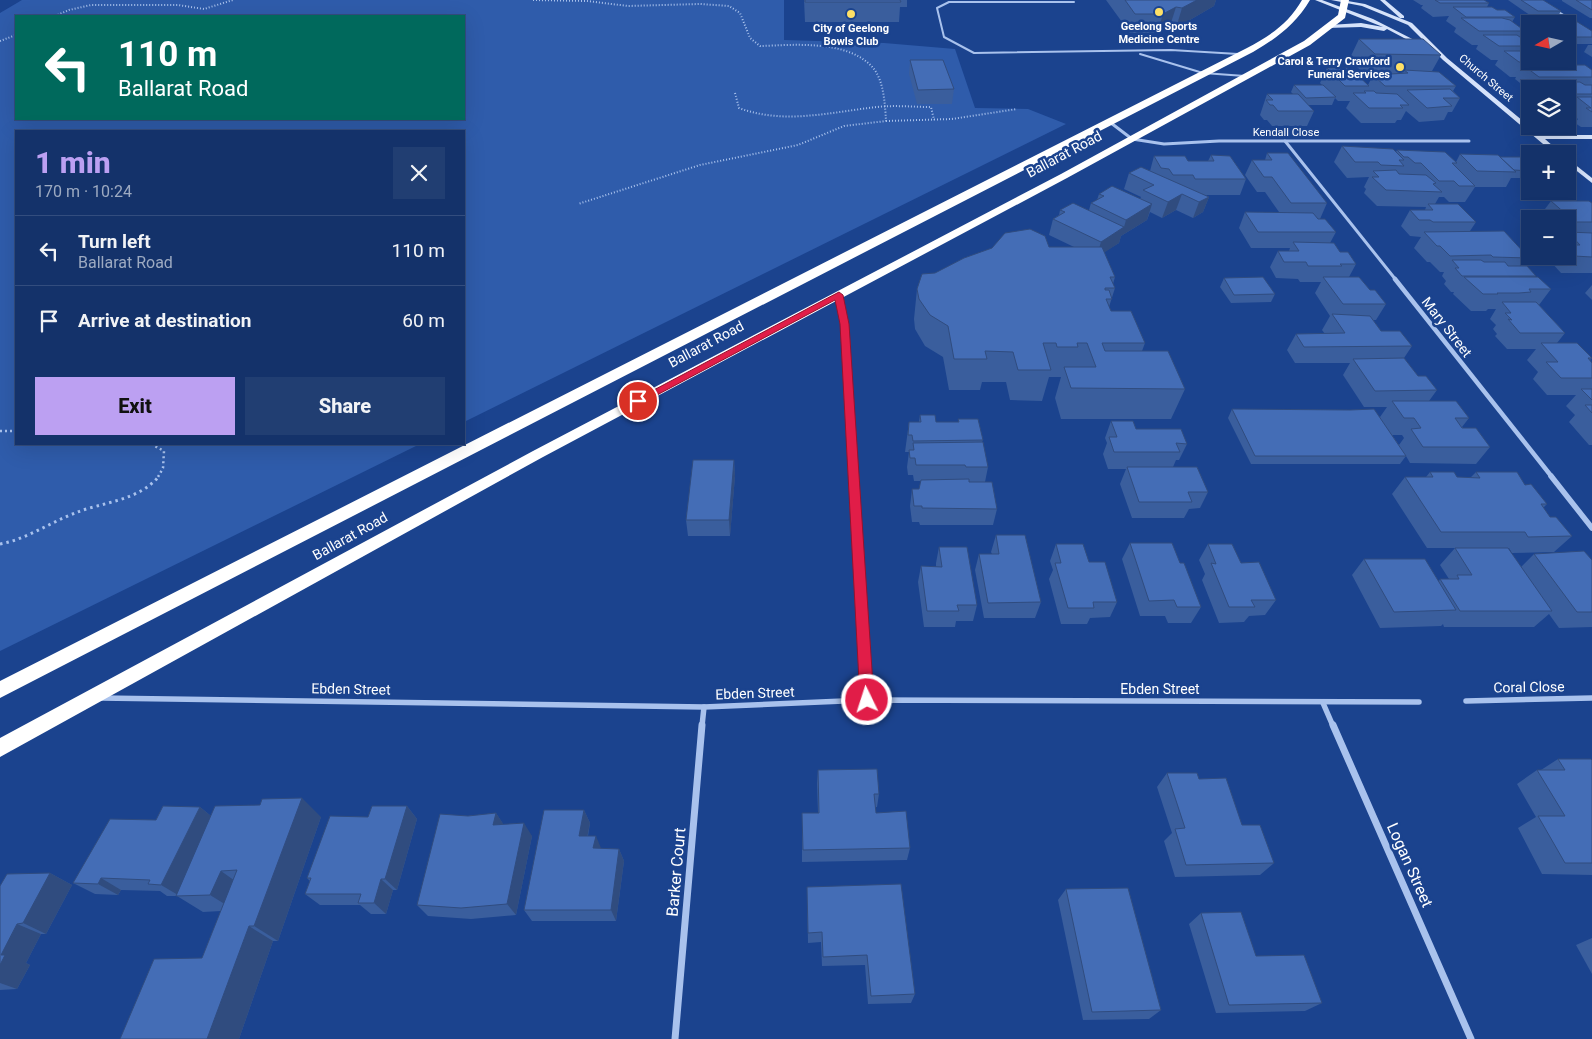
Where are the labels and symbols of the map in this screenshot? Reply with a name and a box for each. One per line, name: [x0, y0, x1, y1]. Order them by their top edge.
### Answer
marker: Geelong Sports Medicine Centre: [1153, 6, 1165, 18]
marker: City of Geelong Bowls Club: [845, 8, 857, 20]
north arrow: [1521, 15, 1576, 70]
place label: Geelong Sports Medicine Centre: [1118, 20, 1200, 46]
place label: City of Geelong Bowls Club: [813, 22, 889, 48]
street label: Church Street: [1456, 52, 1516, 105]
place label: Carol & Terry Crawford Funeral Services: [1278, 55, 1390, 81]
marker: Carol & Terry Crawford Funeral Services: [1394, 61, 1406, 73]
street label: Kendall Close: [1253, 126, 1319, 139]
street label: Ballarat Road: [1024, 127, 1104, 181]
street label: Mary Street: [1419, 294, 1476, 361]
street label: Ballarat Road: [666, 317, 746, 371]
pin: [617, 380, 659, 422]
street label: Ballarat Road: [310, 509, 390, 563]
position arrow: [840, 673, 892, 725]
street label: Coral Close: [1493, 678, 1565, 696]
street label: Ebden Street: [311, 680, 391, 698]
street label: Ebden Street: [1120, 681, 1200, 697]
street label: Ebden Street: [715, 684, 795, 702]
street label: Logan Street: [1383, 820, 1437, 910]
street label: Barker Court: [663, 827, 689, 917]

